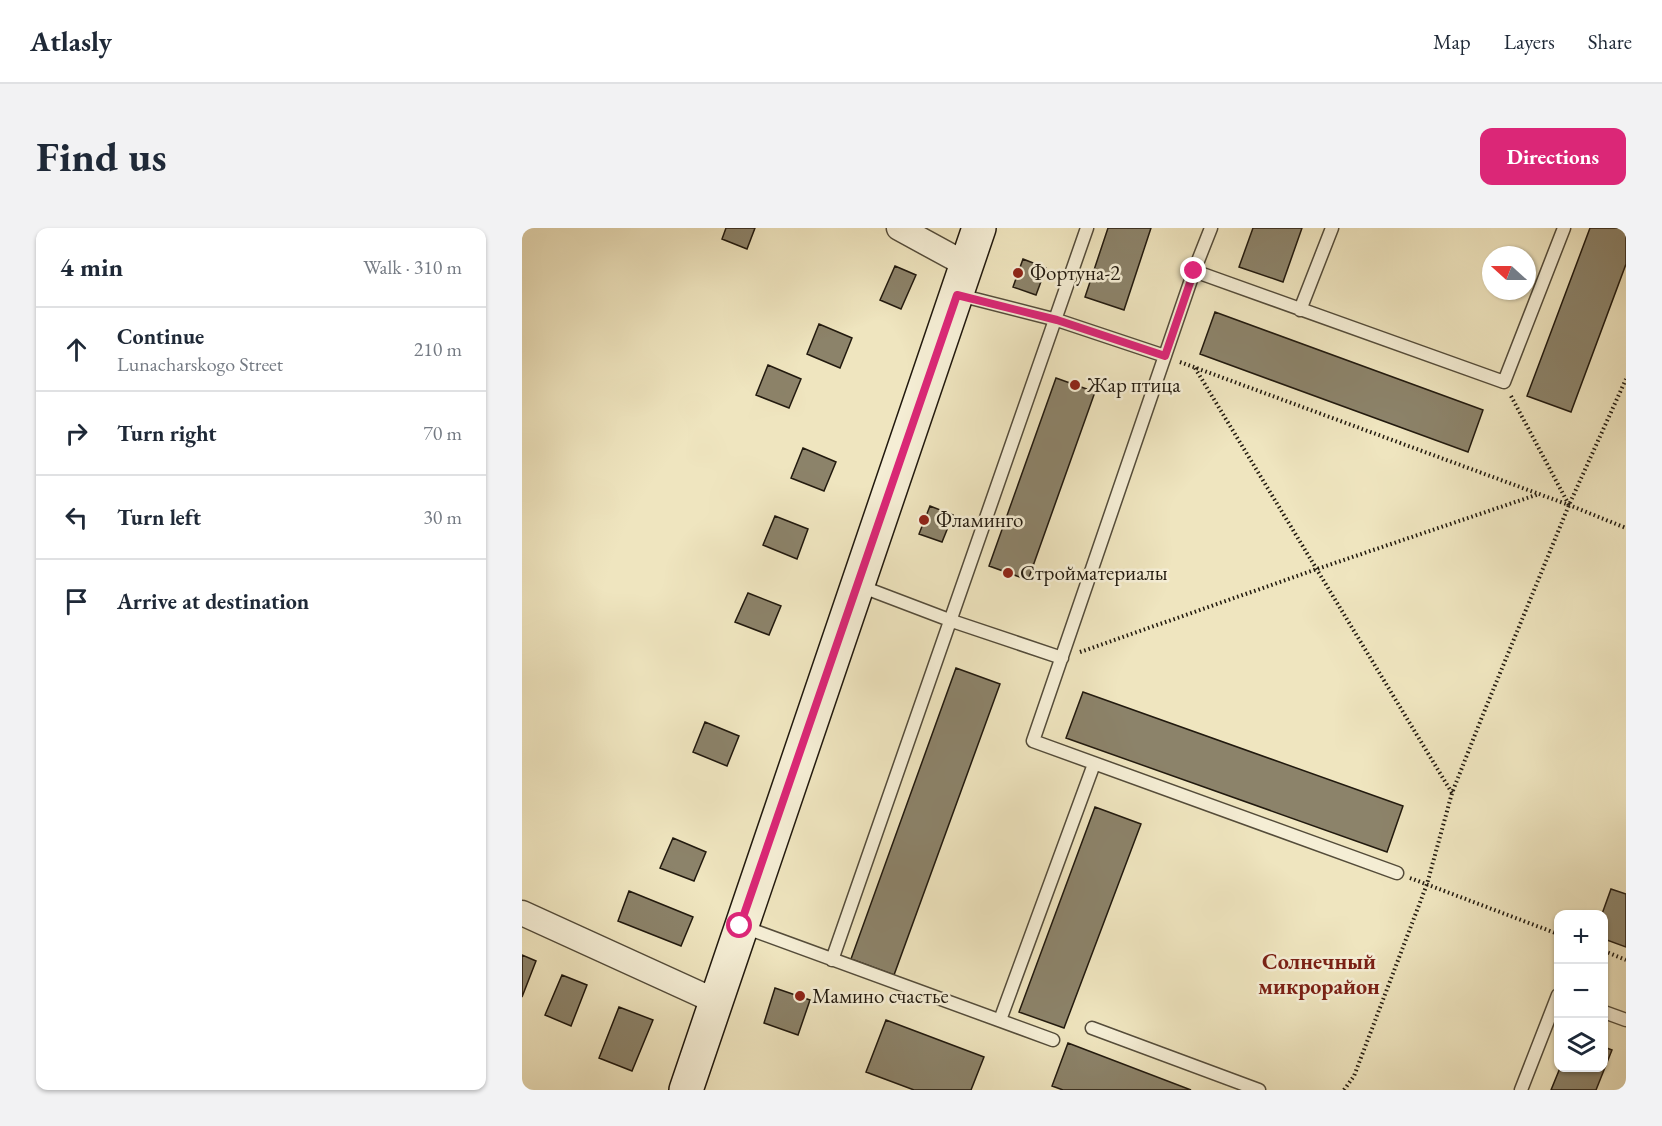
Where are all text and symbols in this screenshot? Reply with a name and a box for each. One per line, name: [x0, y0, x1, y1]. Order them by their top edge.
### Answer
text: Atlasly: [30, 23, 112, 59]
text: Map: [1433, 28, 1471, 55]
text: Layers: [1504, 28, 1555, 55]
text: Share: [1588, 28, 1632, 55]
button: Directions: [1480, 128, 1626, 185]
text: Find us: [36, 129, 167, 184]
north arrow: [1482, 246, 1536, 300]
text: 4 min: [60, 250, 123, 284]
text: Walk · 310 m: [363, 254, 462, 280]
route end: [1180, 257, 1206, 283]
place label: Фортуна-2: [1030, 259, 1120, 286]
marker: Фортуна-2: [1011, 266, 1025, 280]
text: Continue: [117, 322, 204, 351]
icon: ahead: [60, 333, 93, 366]
text: 210 m: [414, 336, 462, 362]
text: Lunacharskogo Street: [117, 351, 283, 377]
place label: Жар птица: [1086, 371, 1181, 398]
marker: Жар птица: [1068, 378, 1082, 392]
icon: right: [60, 417, 93, 450]
text: Turn right: [117, 419, 216, 448]
text: 70 m: [423, 420, 462, 446]
icon: left: [60, 501, 93, 534]
text: Turn left: [117, 503, 201, 532]
text: 30 m: [423, 504, 462, 530]
place label: Фламинго: [936, 506, 1024, 533]
marker: Фламинго: [917, 513, 931, 527]
place label: Стройматериалы: [1020, 559, 1168, 586]
marker: Стройматериалы: [1001, 566, 1015, 580]
icon: arrive: [60, 585, 93, 618]
text: Arrive at destination: [117, 587, 309, 616]
map controls: [1554, 910, 1608, 1072]
button: +: [1554, 910, 1608, 964]
route start: [726, 912, 752, 938]
district label: Солнечный микрорайон: [1258, 947, 1380, 1001]
button: −: [1554, 964, 1608, 1018]
place label: Мамино счастье: [812, 982, 949, 1009]
marker: Мамино счастье: [793, 989, 807, 1003]
button: layers: [1554, 1018, 1608, 1072]

